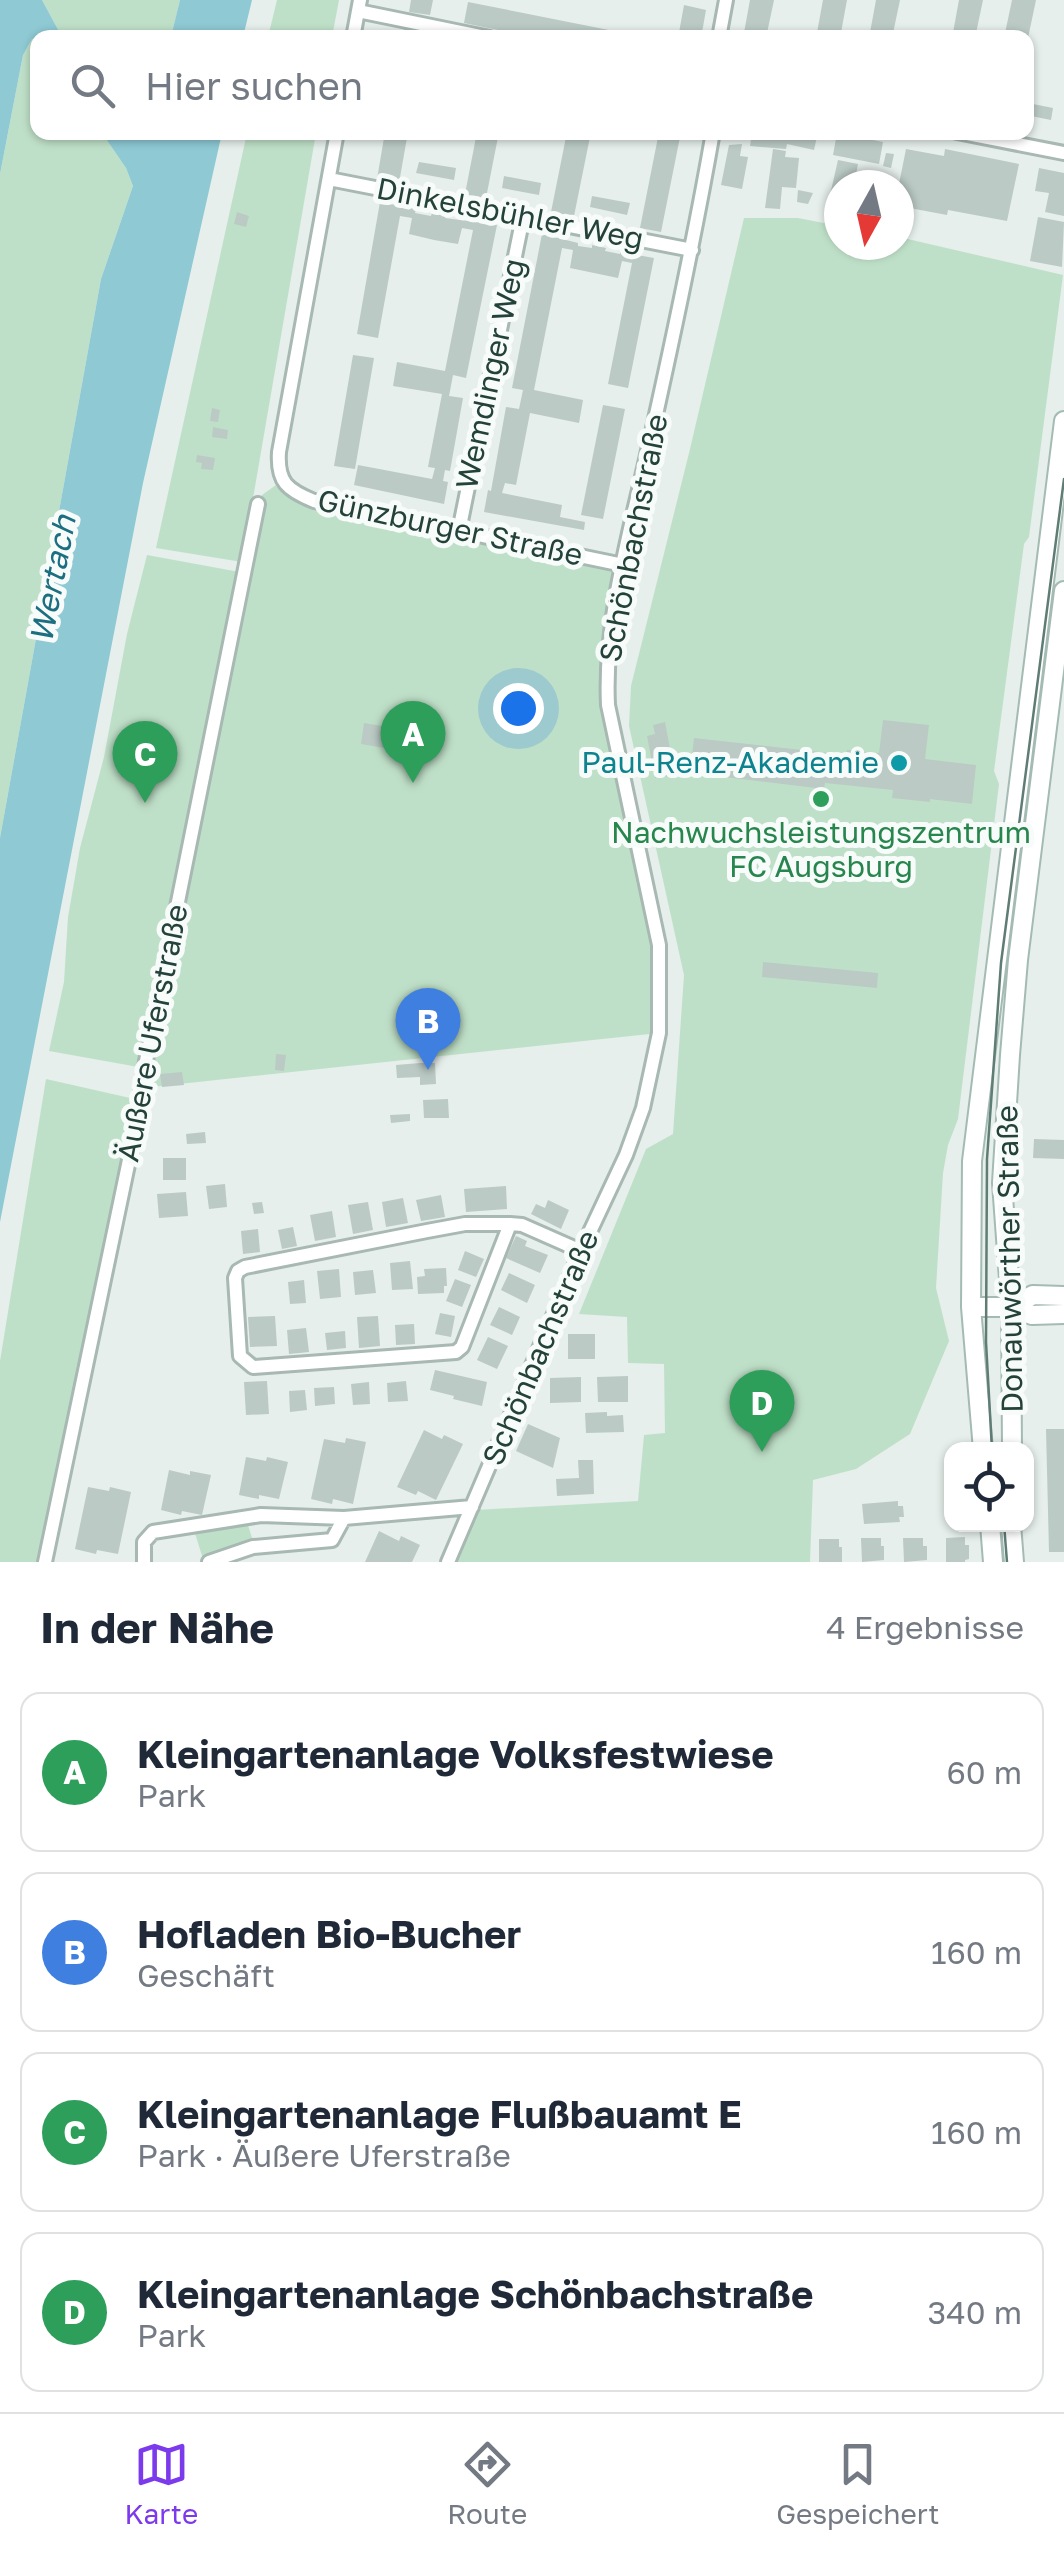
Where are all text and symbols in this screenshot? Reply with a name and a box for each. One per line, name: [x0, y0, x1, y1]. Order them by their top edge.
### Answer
search box: [30, 30, 1034, 140]
icon: search: [65, 58, 120, 113]
text: Hier suchen: [145, 63, 363, 108]
street label: Dinkelsbühler Weg: [374, 169, 647, 257]
north arrow: [824, 170, 914, 260]
street label: Wemdinger Weg: [448, 255, 532, 492]
street label: Schönbachstraße: [591, 411, 675, 665]
street label: Günzburger Straße: [314, 481, 586, 573]
water label: Wertach: [21, 511, 83, 646]
your location: [493, 683, 544, 734]
pin: A: [380, 700, 446, 783]
pin: C: [112, 720, 178, 803]
place label: Paul-Renz-Akademie: [581, 744, 879, 780]
marker: Paul-Renz-Akademie: [888, 752, 910, 774]
marker: Nachwuchsleistungszentrum FC Augsburg: [810, 788, 832, 810]
place label: Nachwuchsleistungszentrum FC Augsburg: [611, 814, 1031, 884]
street label: Äußere Uferstraße: [109, 901, 195, 1165]
pin: B: [396, 988, 460, 1070]
street label: Donauwörther Straße: [988, 1105, 1030, 1413]
street label: Schönbachstraße: [474, 1225, 606, 1470]
pin: D: [730, 1370, 794, 1452]
map controls: [944, 1442, 1034, 1532]
button: locate: [944, 1442, 1034, 1532]
text: In der Nähe: [40, 1602, 274, 1652]
text: 4 Ergebnisse: [826, 1608, 1024, 1646]
text: Kleingartenanlage Volksfestwiese: [137, 1731, 774, 1776]
text: A: [63, 1753, 86, 1791]
text: 60 m: [946, 1753, 1022, 1791]
text: Park: [137, 1776, 206, 1814]
text: Hofladen Bio-Bucher: [137, 1911, 521, 1956]
text: B: [63, 1933, 86, 1971]
text: 160 m: [931, 1933, 1022, 1971]
text: Geschäft: [137, 1956, 275, 1994]
text: Kleingartenanlage Flußbauamt E: [137, 2091, 742, 2136]
text: C: [63, 2113, 86, 2151]
text: 160 m: [931, 2113, 1022, 2151]
text: Park · Äußere Uferstraße: [137, 2136, 511, 2174]
text: Kleingartenanlage Schönbachstraße: [137, 2271, 813, 2316]
text: D: [63, 2293, 86, 2331]
text: 340 m: [928, 2293, 1022, 2331]
text: Park: [137, 2316, 206, 2354]
tab: Karte: [125, 2437, 198, 2530]
tab: Route: [447, 2437, 527, 2530]
tab: Gespeichert: [776, 2437, 939, 2530]

